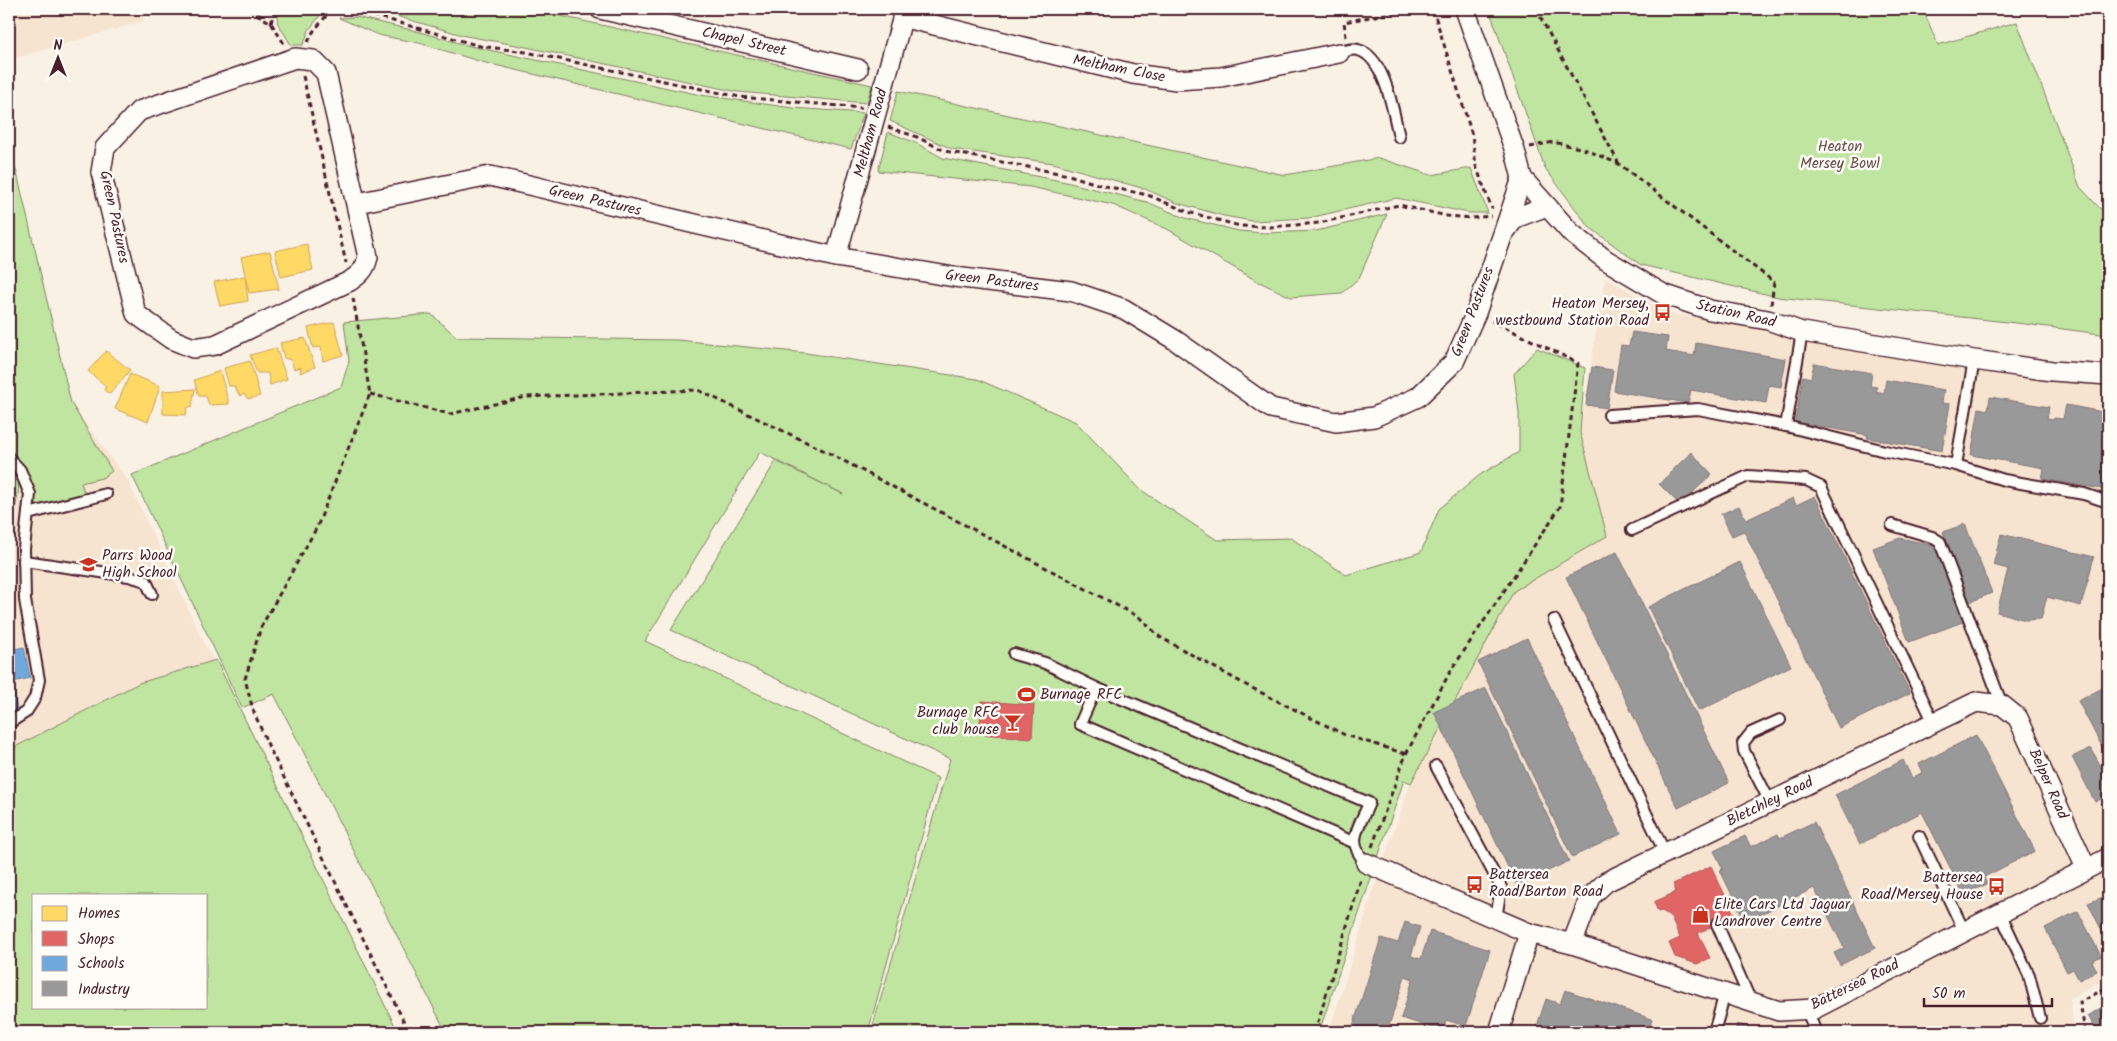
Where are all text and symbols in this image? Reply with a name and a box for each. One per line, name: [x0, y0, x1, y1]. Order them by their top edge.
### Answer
street label: Chapel Street: [700, 21, 789, 63]
north arrow: [32, 32, 82, 82]
text: N: [54, 35, 63, 57]
street label: Meltham Close: [1071, 48, 1168, 90]
street label: Meltham Road: [848, 85, 895, 180]
park label: Heaton Mersey Bowl: [1800, 135, 1880, 176]
street label: Green Pastures: [92, 168, 136, 266]
street label: Green Pastures: [546, 179, 644, 223]
street label: Green Pastures: [944, 263, 1041, 299]
street label: Green Pastures: [1445, 263, 1501, 360]
place label: Heaton Mersey, westbound Station Road: [1496, 292, 1650, 333]
street label: Station Road: [1694, 293, 1779, 335]
bus stop icon: Heaton Mersey, westbound Station Road: [1653, 303, 1673, 323]
place label: Parrs Wood High School: [102, 544, 177, 585]
school or university icon: Parrs Wood High School: [78, 555, 98, 575]
place label: Burnage RFC: [1040, 683, 1122, 707]
sports icon: Burnage RFC: [1016, 685, 1036, 705]
place label: Burnage RFC club house: [917, 701, 999, 742]
bar icon: Burnage RFC club house: [1003, 712, 1023, 732]
street label: Belper Road: [2022, 745, 2074, 824]
street label: Bletchley Road: [1722, 770, 1818, 833]
place label: Battersea Road/Barton Road: [1489, 863, 1603, 904]
place label: Battersea Road/Mersey House: [1861, 866, 1983, 907]
bus stop icon: Battersea Road/Barton Road: [1465, 874, 1485, 894]
bus stop icon: Battersea Road/Mersey House: [1987, 877, 2007, 897]
place label: Elite Cars Ltd Jaguar Landrover Centre: [1714, 893, 1851, 934]
legend: [32, 894, 208, 1008]
text: Homes: [78, 902, 121, 926]
shop icon: Elite Cars Ltd Jaguar Landrover Centre: [1690, 904, 1710, 924]
text: Shops: [78, 928, 115, 952]
text: Schools: [78, 952, 125, 976]
street label: Battersea Road: [1807, 953, 1904, 1017]
scale bar: [1924, 976, 2052, 1008]
text: Industry: [78, 978, 131, 1002]
text: 50 m: [1932, 982, 1966, 1006]

